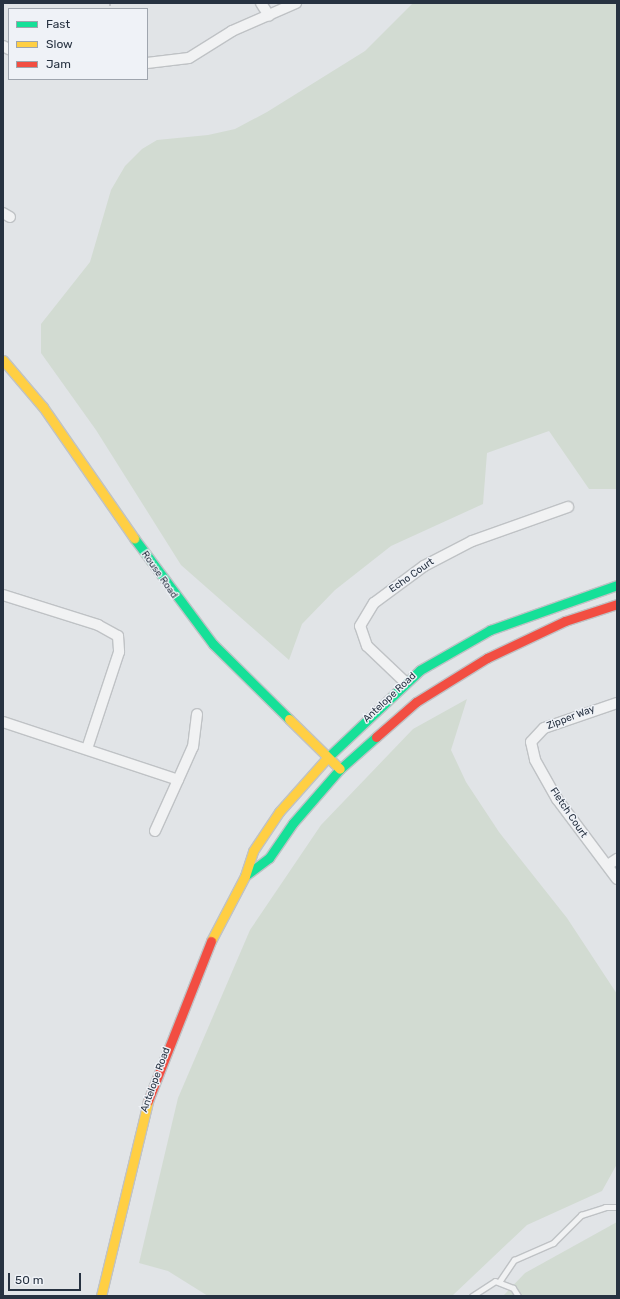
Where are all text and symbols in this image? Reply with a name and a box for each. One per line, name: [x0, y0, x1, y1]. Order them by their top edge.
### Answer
legend: [8, 8, 148, 80]
text: Fast: [46, 17, 70, 31]
text: Slow: [46, 37, 73, 51]
text: Jam: [46, 57, 71, 71]
street label: Rouse Road: [138, 549, 180, 601]
street label: Echo Court: [387, 556, 437, 596]
street label: Antelope Road: [361, 670, 419, 726]
street label: Zipper Way: [545, 703, 597, 733]
street label: Fletch Court: [547, 786, 589, 840]
street label: Antelope Road: [139, 1046, 173, 1114]
scale bar: [10, 1265, 83, 1291]
text: 50 m: [15, 1273, 43, 1287]

